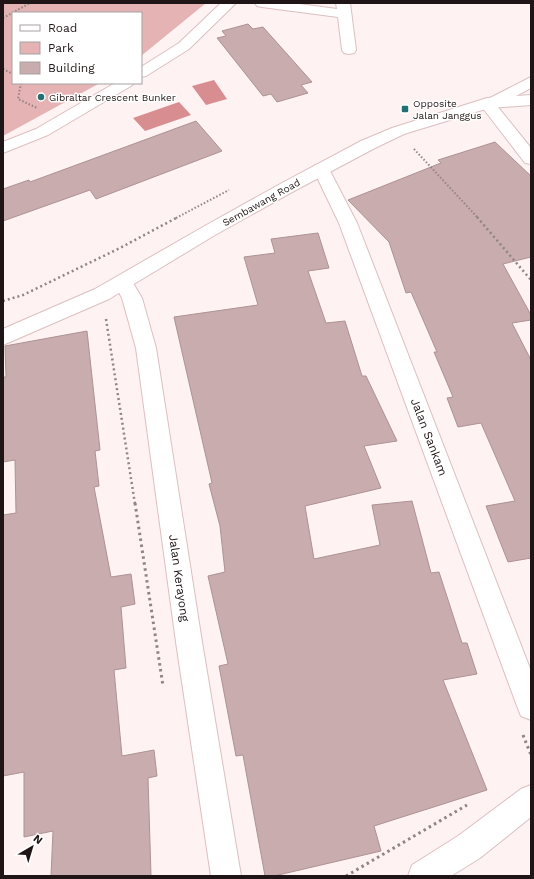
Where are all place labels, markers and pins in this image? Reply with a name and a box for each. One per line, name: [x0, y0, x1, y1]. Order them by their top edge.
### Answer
marker: Gibraltar Crescent Bunker: [36, 92, 46, 102]
place label: Gibraltar Crescent Bunker: [49, 92, 176, 103]
place label: Opposite Jalan Janggus: [413, 98, 482, 121]
marker: Opposite Jalan Janggus: [400, 104, 410, 114]

